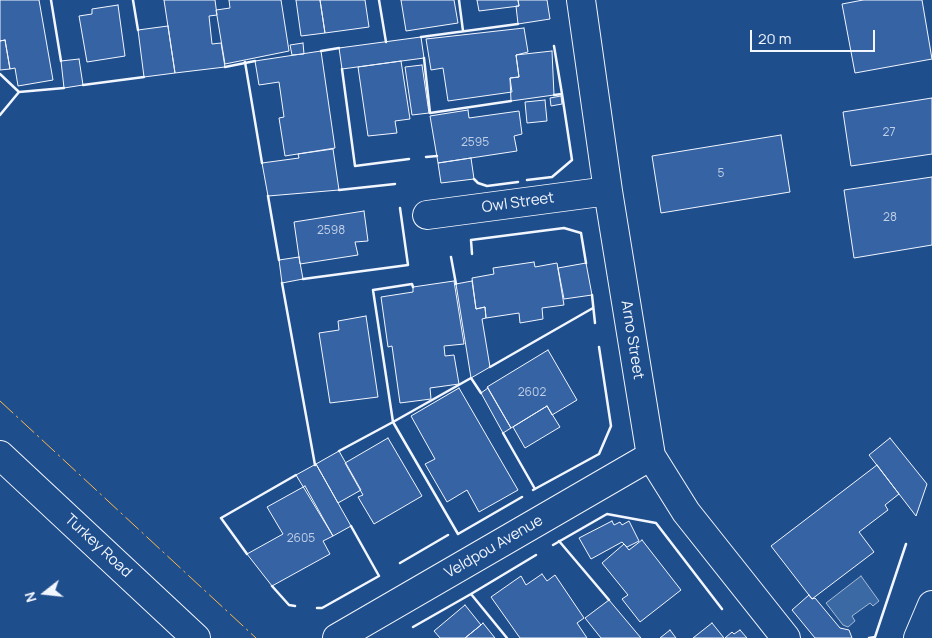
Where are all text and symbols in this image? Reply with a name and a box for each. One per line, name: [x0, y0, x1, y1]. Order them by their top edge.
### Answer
scale bar: [752, 20, 877, 52]
text: 20 m: [758, 28, 791, 49]
house number: 27: [883, 126, 895, 140]
house number: 2595: [461, 136, 489, 150]
house number: 5: [718, 167, 724, 181]
street label: Owl Street: [481, 189, 555, 217]
house number: 28: [883, 211, 897, 225]
house number: 2598: [317, 224, 345, 238]
street label: Arno Street: [617, 299, 647, 381]
house number: 2602: [518, 386, 546, 400]
street label: Turkey Road: [61, 510, 135, 582]
street label: Veldpou Avenue: [442, 512, 546, 582]
house number: 2605: [287, 532, 315, 546]
north arrow: [20, 568, 70, 618]
text: N: [20, 590, 41, 605]

